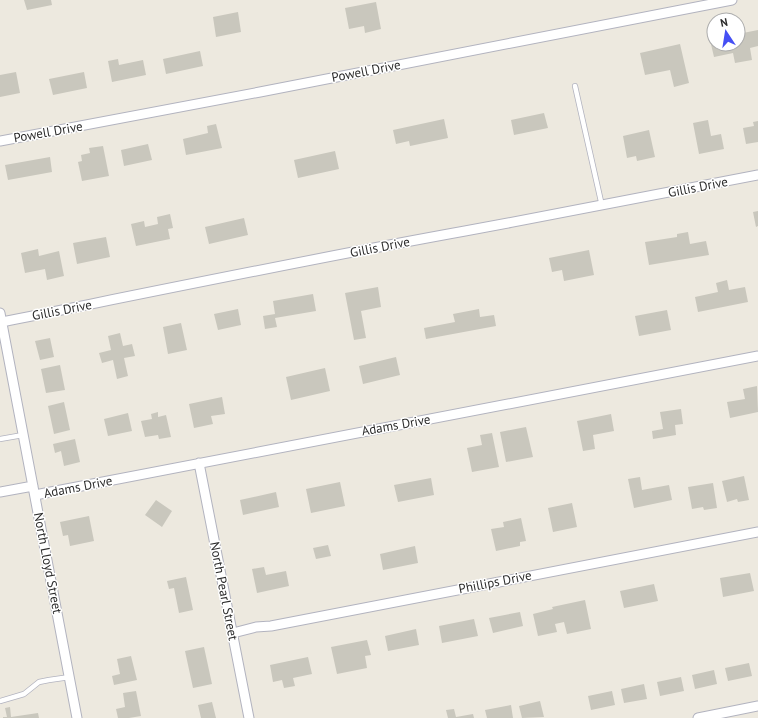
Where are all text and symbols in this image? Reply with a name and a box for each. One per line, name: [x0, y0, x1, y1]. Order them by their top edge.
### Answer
north arrow: [706, 12, 746, 52]
text: N: [719, 15, 729, 30]
street label: Powell Drive: [330, 56, 402, 86]
street label: Powell Drive: [12, 118, 84, 146]
street label: Gillis Drive: [667, 173, 729, 201]
street label: Gillis Drive: [349, 233, 411, 261]
street label: Gillis Drive: [31, 296, 93, 324]
street label: Adams Drive: [360, 411, 432, 439]
street label: Adams Drive: [42, 472, 114, 502]
street label: North Lloyd Street: [30, 511, 66, 616]
street label: North Pearl Street: [206, 540, 242, 642]
street label: Phillips Drive: [457, 567, 533, 597]

